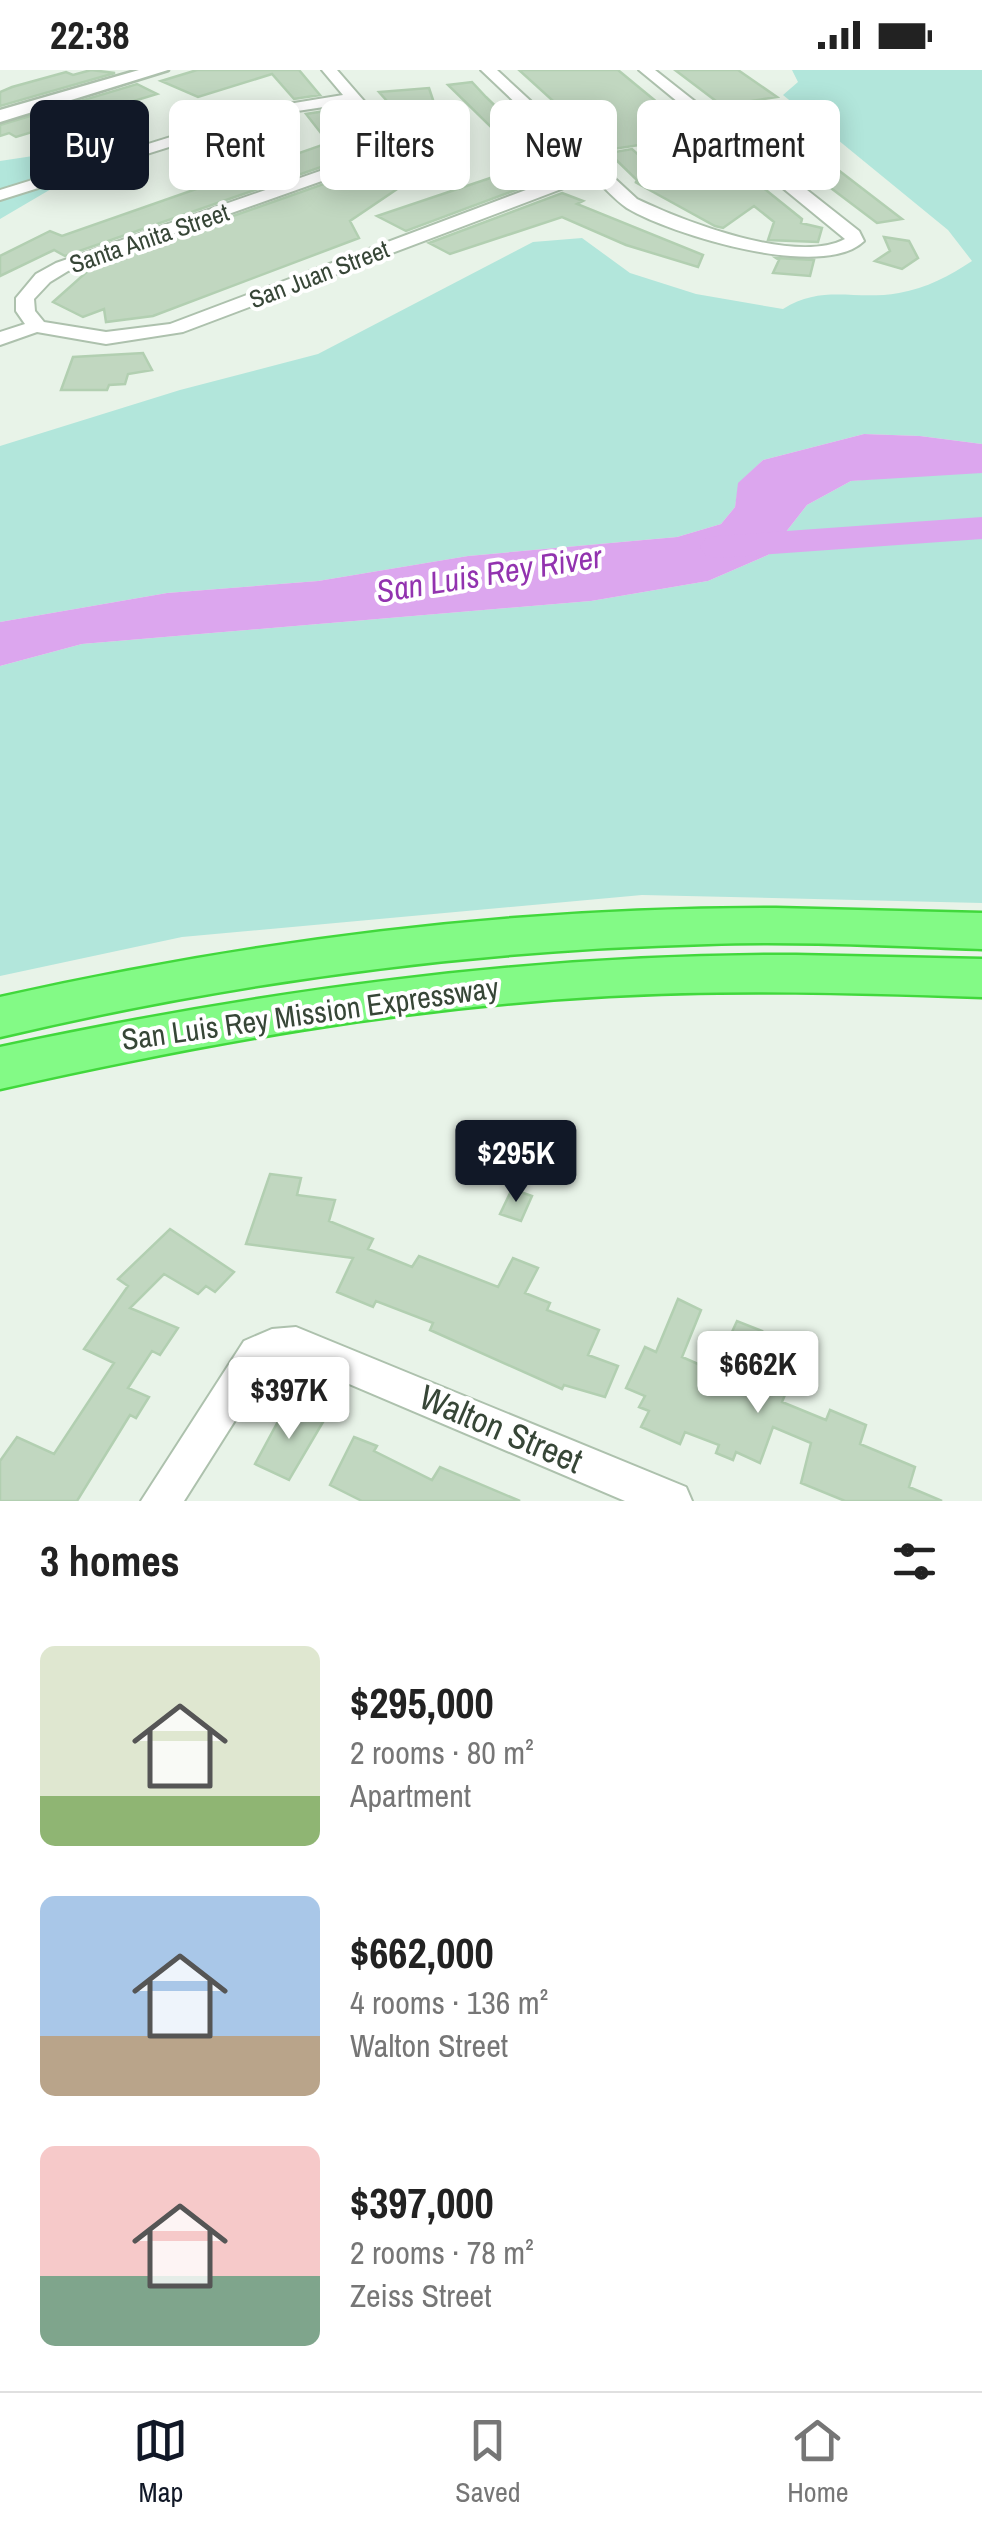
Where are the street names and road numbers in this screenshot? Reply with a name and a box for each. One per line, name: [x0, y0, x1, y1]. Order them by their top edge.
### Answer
street label: Santa Anita Street: [65, 195, 233, 281]
street label: San Juan Street: [244, 232, 394, 316]
street label: San Luis Rey Mission Expressway: [119, 967, 502, 1059]
street label: Walton Street: [412, 1373, 590, 1484]

